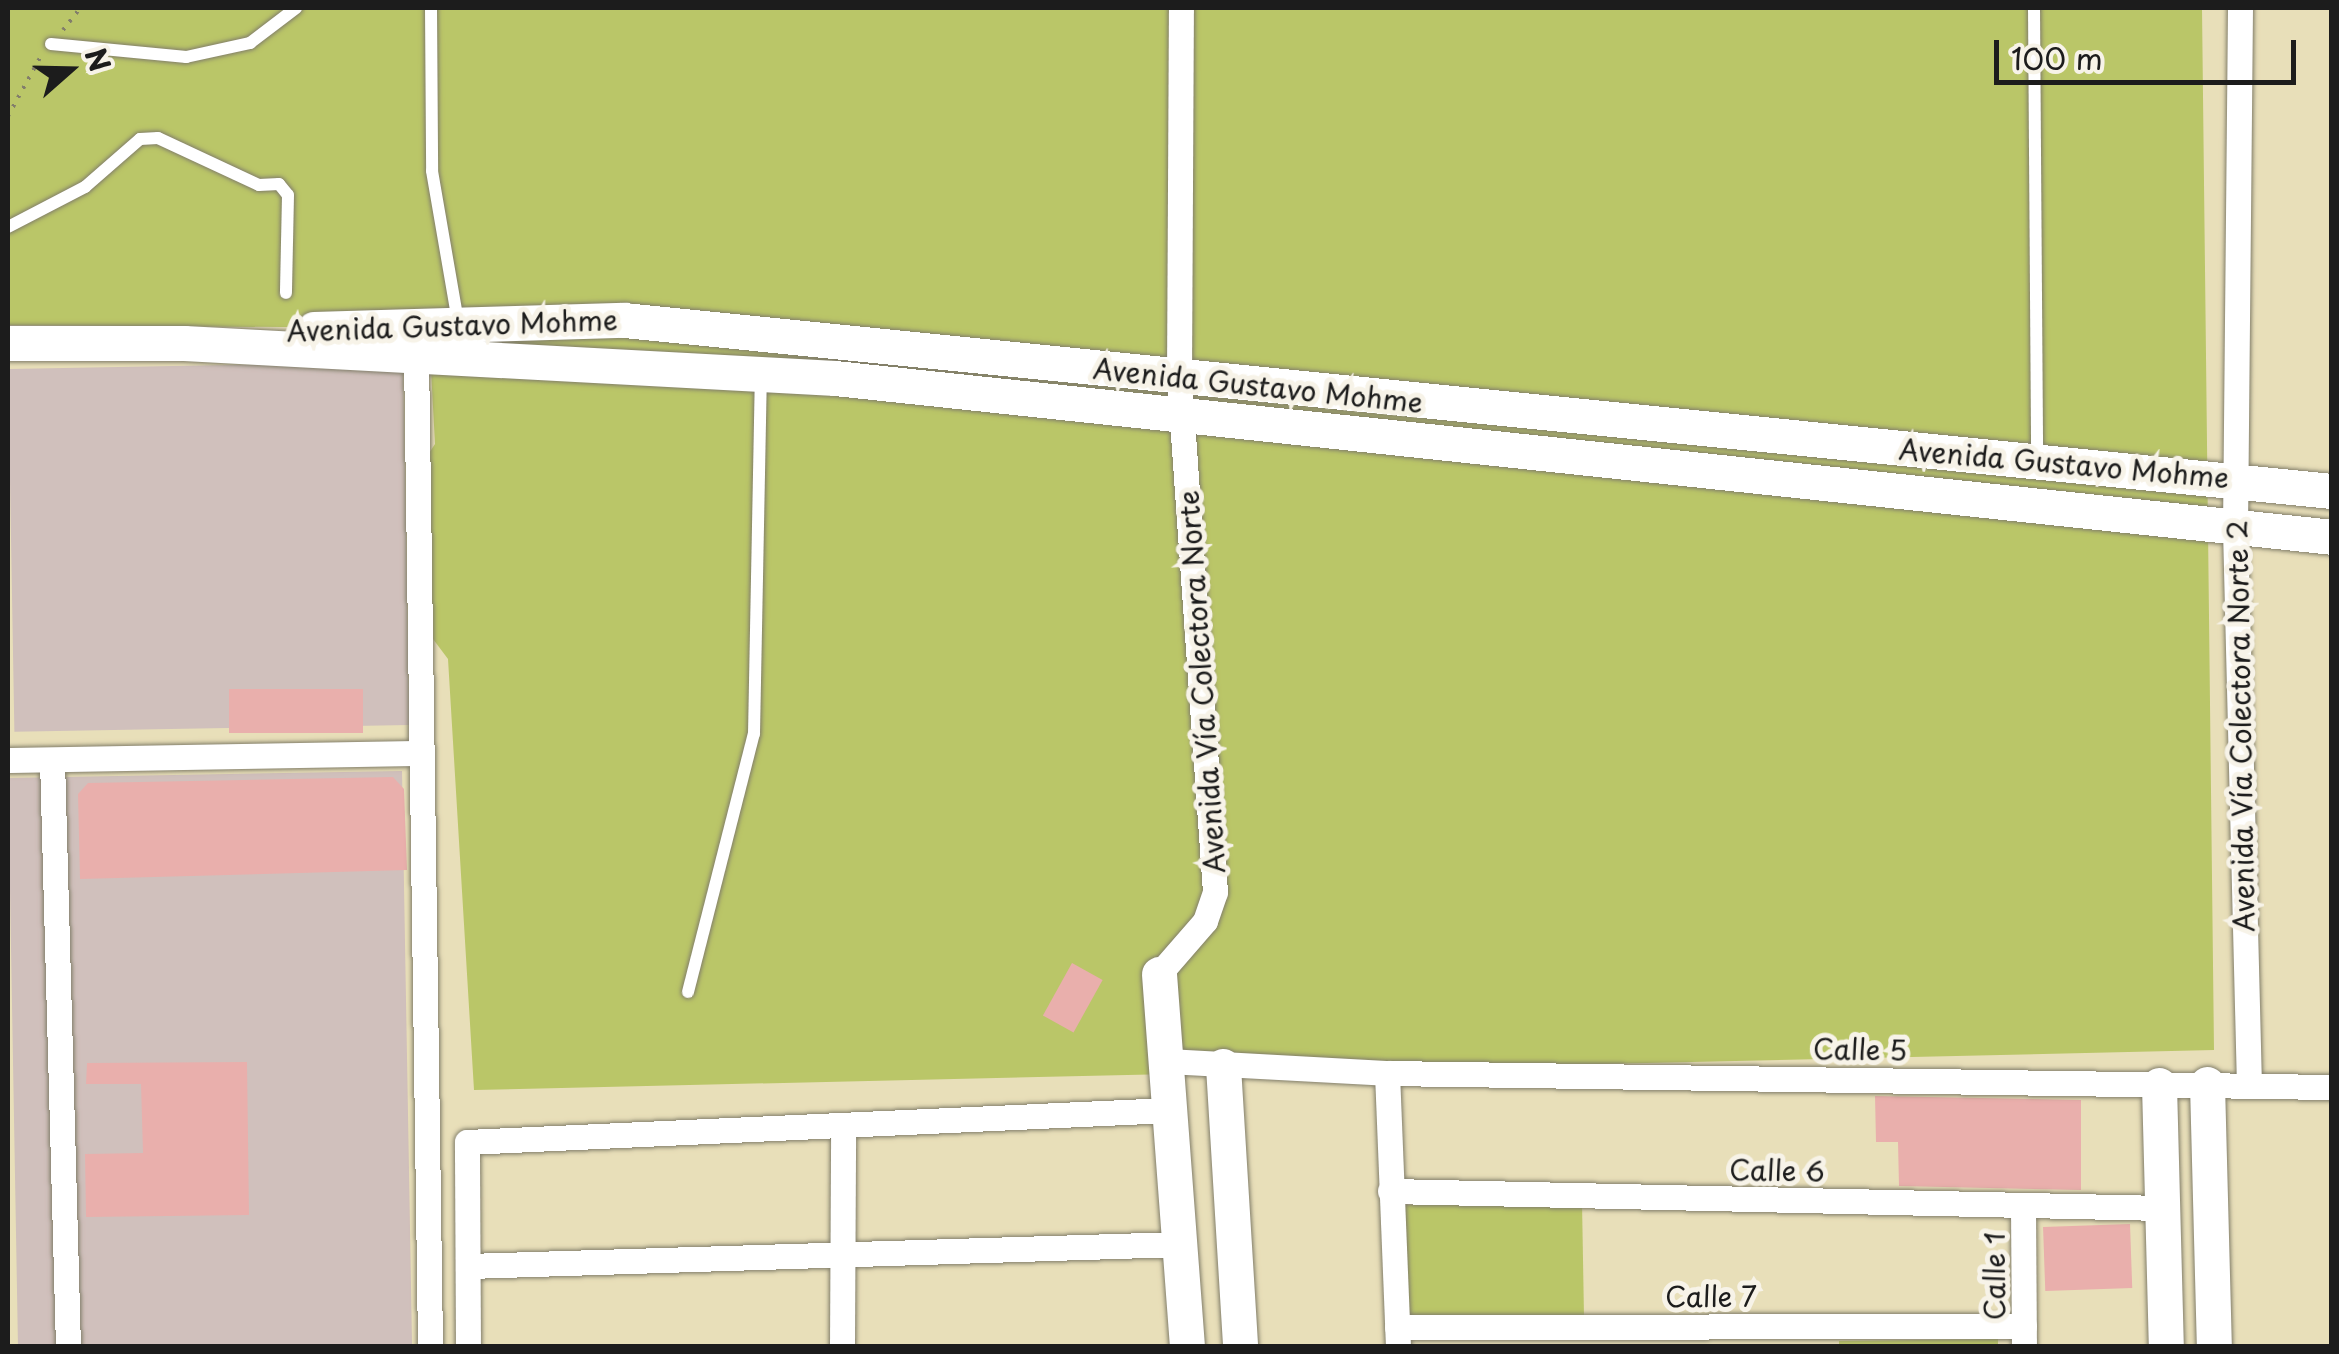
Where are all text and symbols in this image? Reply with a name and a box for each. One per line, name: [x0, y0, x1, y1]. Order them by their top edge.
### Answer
north arrow: [20, 20, 120, 120]
scale bar: [1999, 20, 2302, 82]
text: 100 m: [2011, 35, 2103, 80]
text: N: [75, 42, 123, 77]
street label: Avenida Gustavo Mohme: [285, 302, 619, 348]
street label: Avenida Gustavo Mohme: [1091, 351, 1425, 419]
street label: Avenida Gustavo Mohme: [1897, 432, 2231, 494]
street label: Avenida Vía Colectora Norte: [1171, 489, 1231, 875]
street label: Avenida Vía Colectora Norte 2: [2220, 519, 2260, 933]
street label: Calle 5: [1812, 1031, 1908, 1067]
street label: Calle 6: [1728, 1152, 1826, 1188]
street label: Calle 1: [1977, 1231, 2011, 1321]
street label: Calle 7: [1664, 1279, 1758, 1313]

